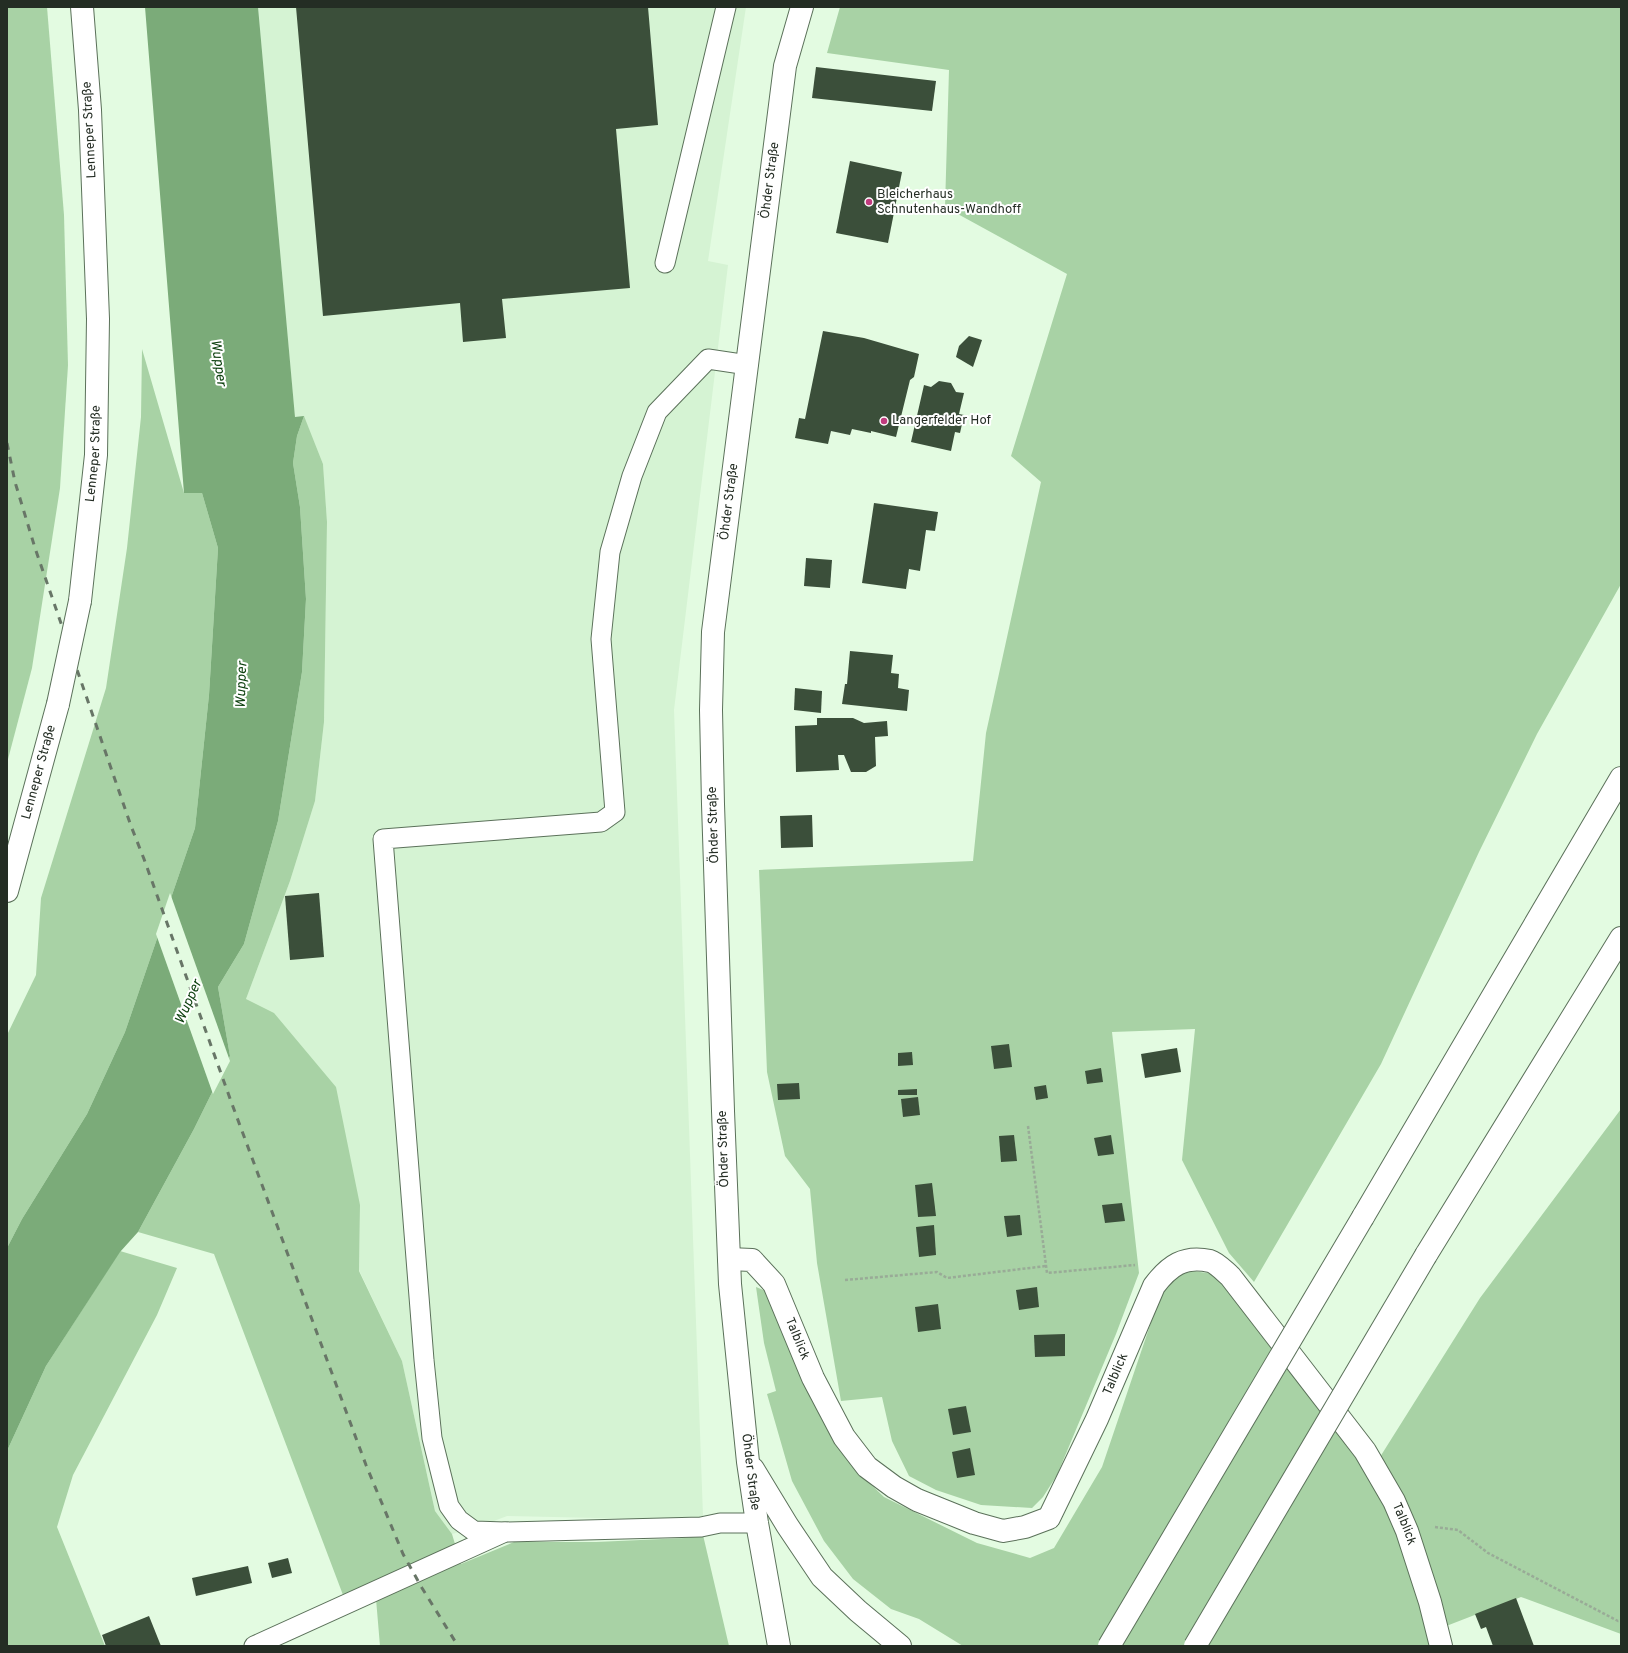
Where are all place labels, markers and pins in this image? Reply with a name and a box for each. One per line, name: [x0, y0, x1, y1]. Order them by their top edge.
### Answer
place label: Bleicherhaus Schnutenhaus-Wandhoff: [877, 187, 1021, 218]
marker: Bleicherhaus Schnutenhaus-Wandhoff: [864, 197, 874, 207]
place label: Langerfelder Hof: [892, 413, 992, 429]
marker: Langerfelder Hof: [879, 416, 889, 426]

